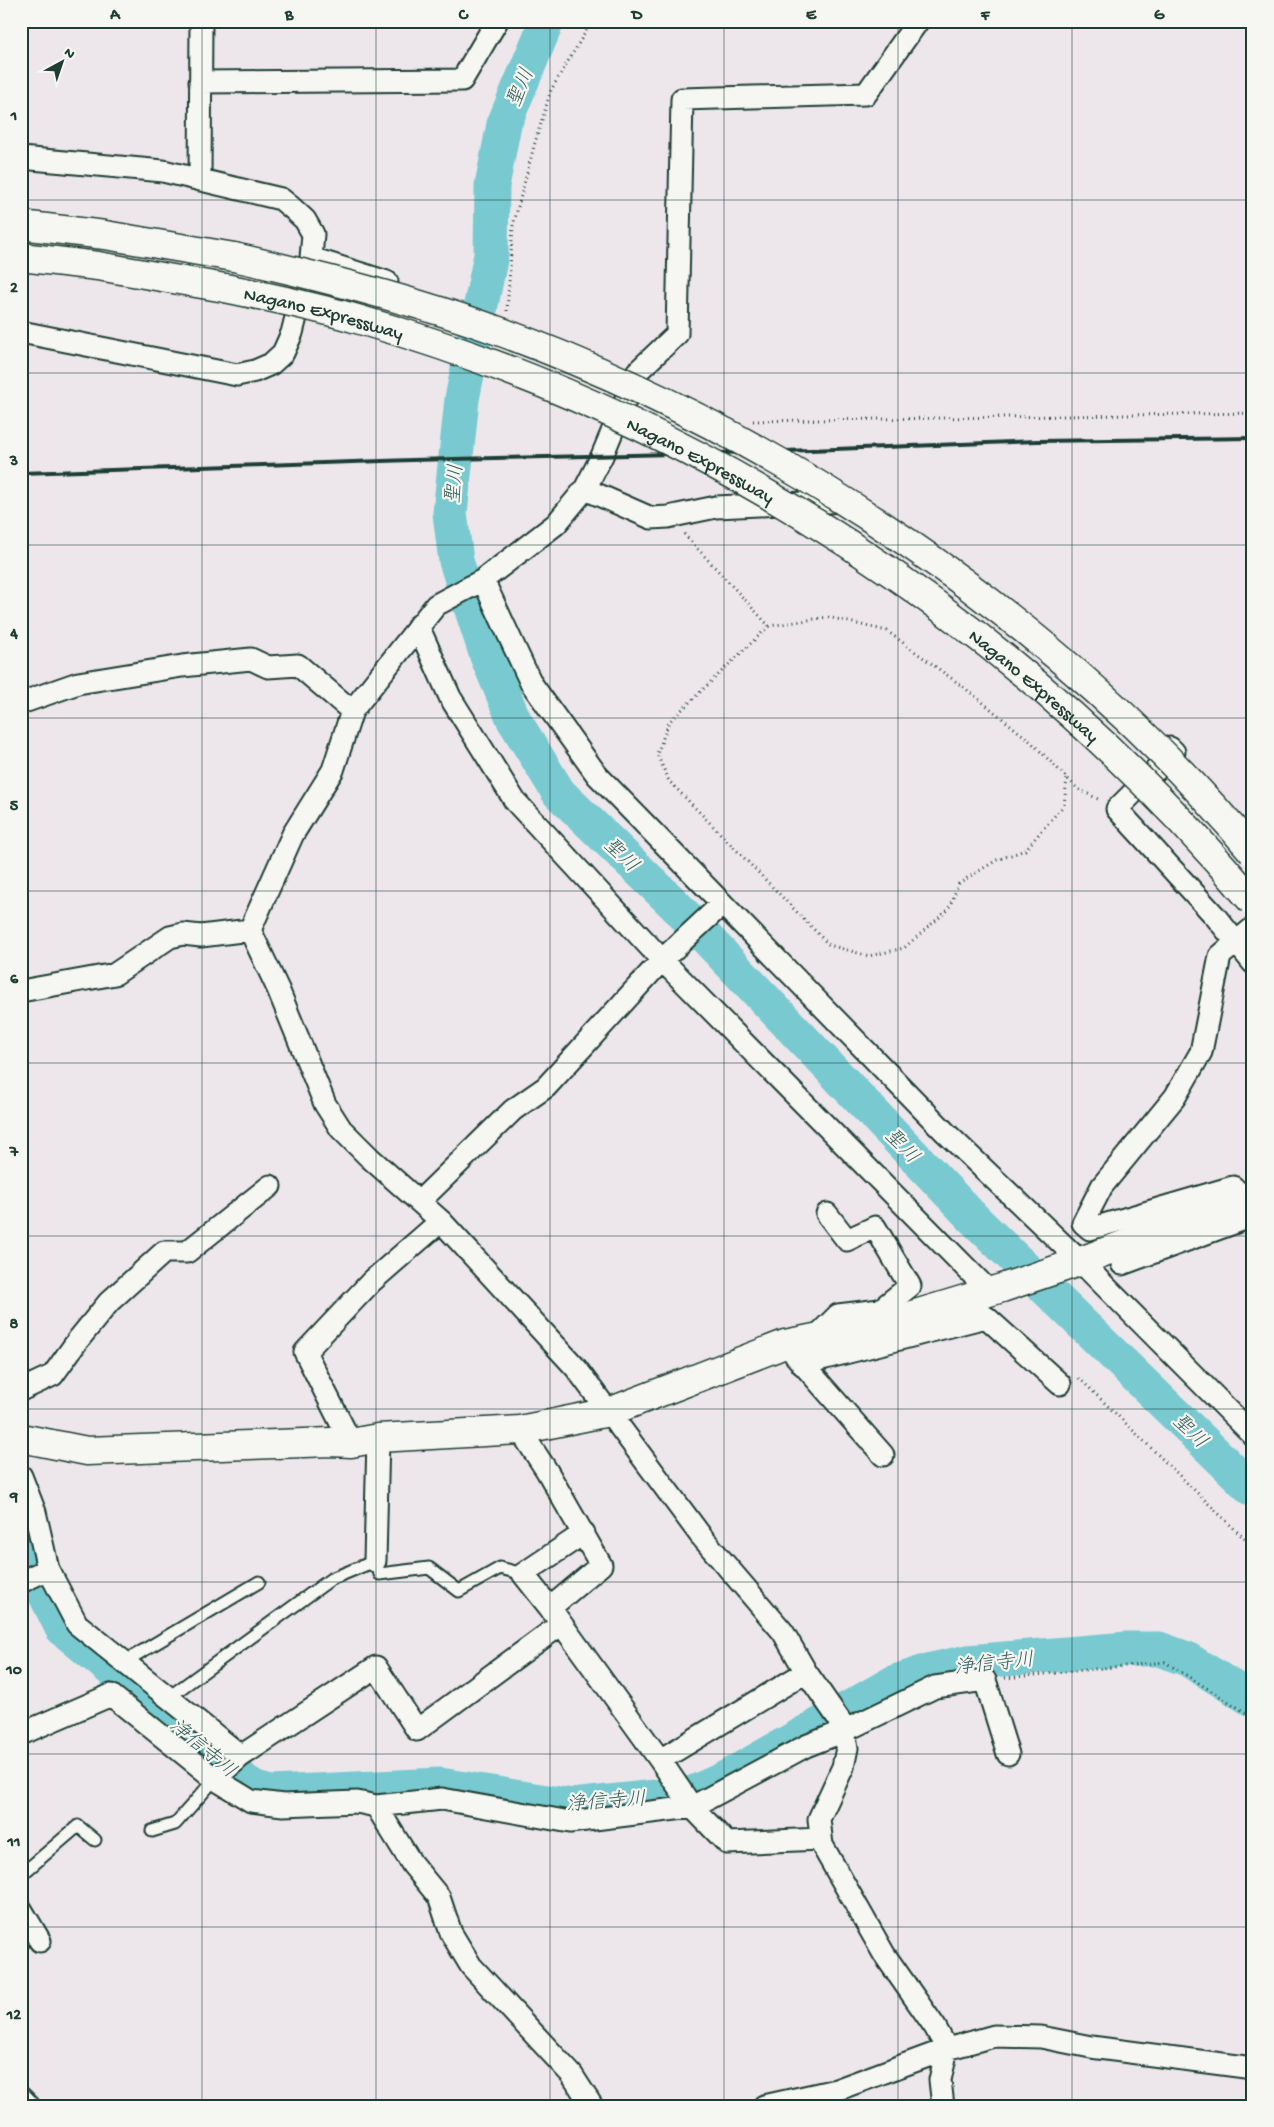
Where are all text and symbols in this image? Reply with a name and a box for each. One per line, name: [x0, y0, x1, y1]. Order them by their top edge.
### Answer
text: A: [109, 7, 121, 26]
text: B: [284, 7, 294, 26]
text: C: [458, 7, 469, 26]
text: D: [630, 7, 643, 26]
text: E: [806, 7, 817, 26]
text: F: [980, 7, 991, 26]
text: G: [1154, 7, 1165, 26]
north arrow: [38, 38, 88, 88]
text: N: [60, 45, 78, 63]
water label: 聖川: [503, 65, 541, 111]
text: 1: [10, 108, 17, 127]
text: 2: [10, 280, 18, 299]
street label: Nagano Expressway: [241, 284, 406, 348]
street label: Nagano Expressway: [622, 414, 778, 511]
text: 3: [9, 453, 18, 472]
water label: 聖川: [442, 463, 470, 505]
text: 4: [9, 626, 18, 645]
street label: Nagano Expressway: [963, 626, 1103, 750]
text: 5: [10, 798, 19, 817]
water label: 聖川: [597, 834, 643, 879]
text: 6: [10, 971, 19, 990]
water label: 聖川: [878, 1124, 923, 1170]
text: 7: [9, 1144, 19, 1163]
text: 8: [10, 1316, 19, 1335]
water label: 聖川: [1166, 1410, 1212, 1455]
text: 9: [9, 1489, 18, 1508]
water label: 浄信寺川: [953, 1648, 1035, 1681]
text: 10: [5, 1662, 22, 1681]
water label: 浄信寺川: [164, 1714, 241, 1784]
water label: 浄信寺川: [565, 1787, 647, 1818]
text: 11: [7, 1834, 20, 1853]
text: 12: [6, 2007, 21, 2026]

